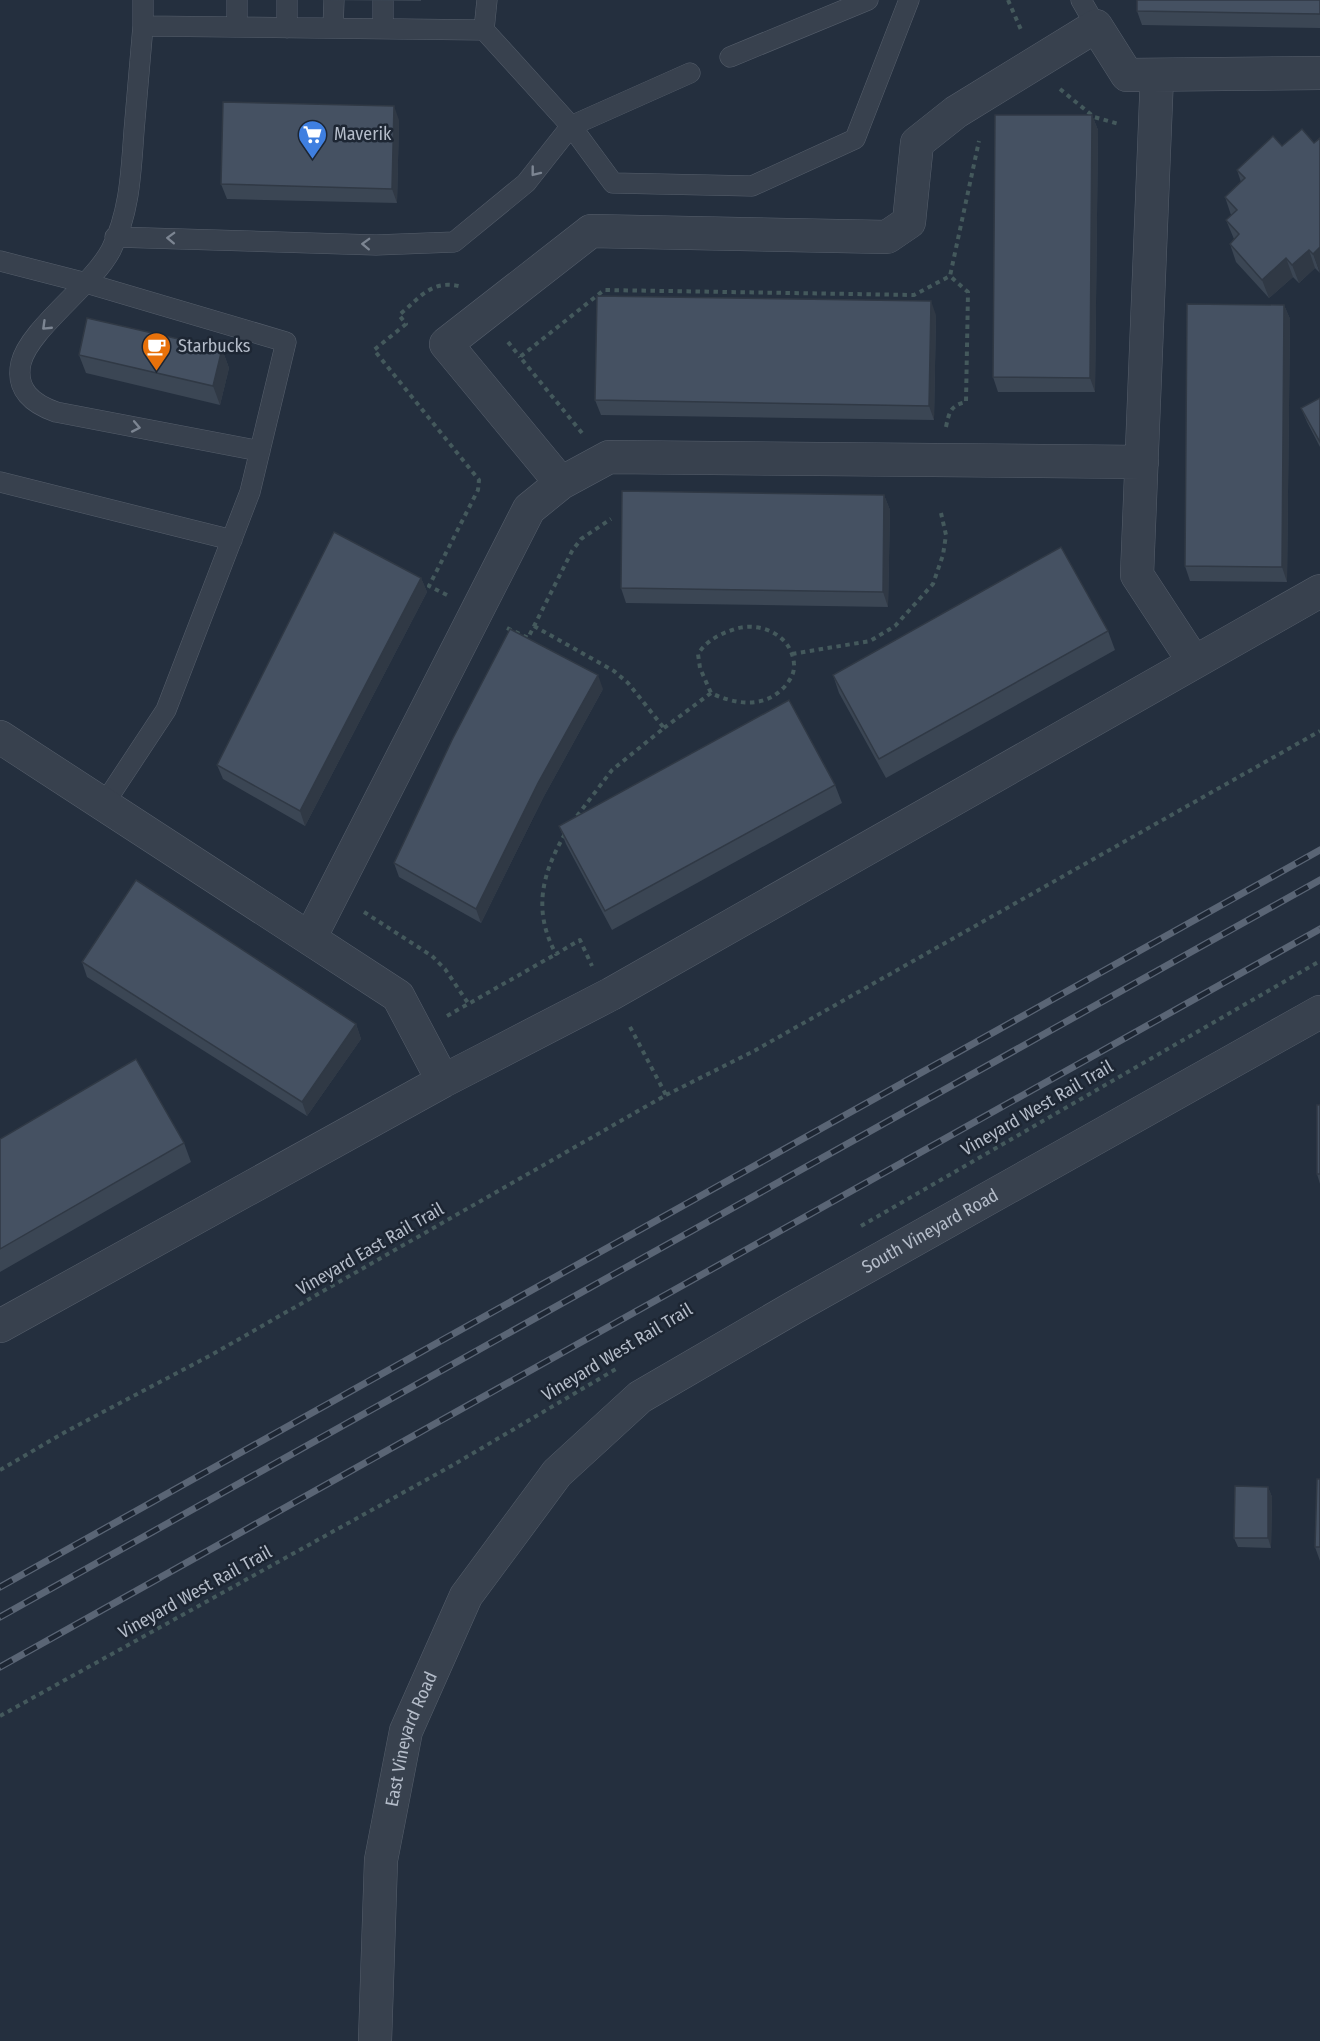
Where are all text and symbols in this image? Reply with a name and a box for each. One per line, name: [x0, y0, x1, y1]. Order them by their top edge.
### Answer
supermarket icon: Maverik: [297, 118, 329, 160]
place label: Maverik: [334, 123, 392, 145]
one-way arrow: [531, 165, 542, 176]
one-way arrow: [167, 232, 176, 245]
one-way arrow: [361, 238, 370, 251]
one-way arrow: [42, 319, 53, 330]
cafe icon: Starbucks: [141, 330, 173, 372]
place label: Starbucks: [178, 335, 251, 357]
one-way arrow: [130, 420, 140, 433]
street label: Vineyard West Rail Trail: [957, 1055, 1117, 1160]
street label: South Vineyard Road: [858, 1184, 1002, 1278]
street label: Vineyard East Rail Trail: [292, 1198, 448, 1300]
street label: Vineyard West Rail Trail: [538, 1298, 697, 1406]
street label: Vineyard West Rail Trail: [115, 1541, 276, 1643]
street label: East Vineyard Road: [381, 1668, 442, 1808]

